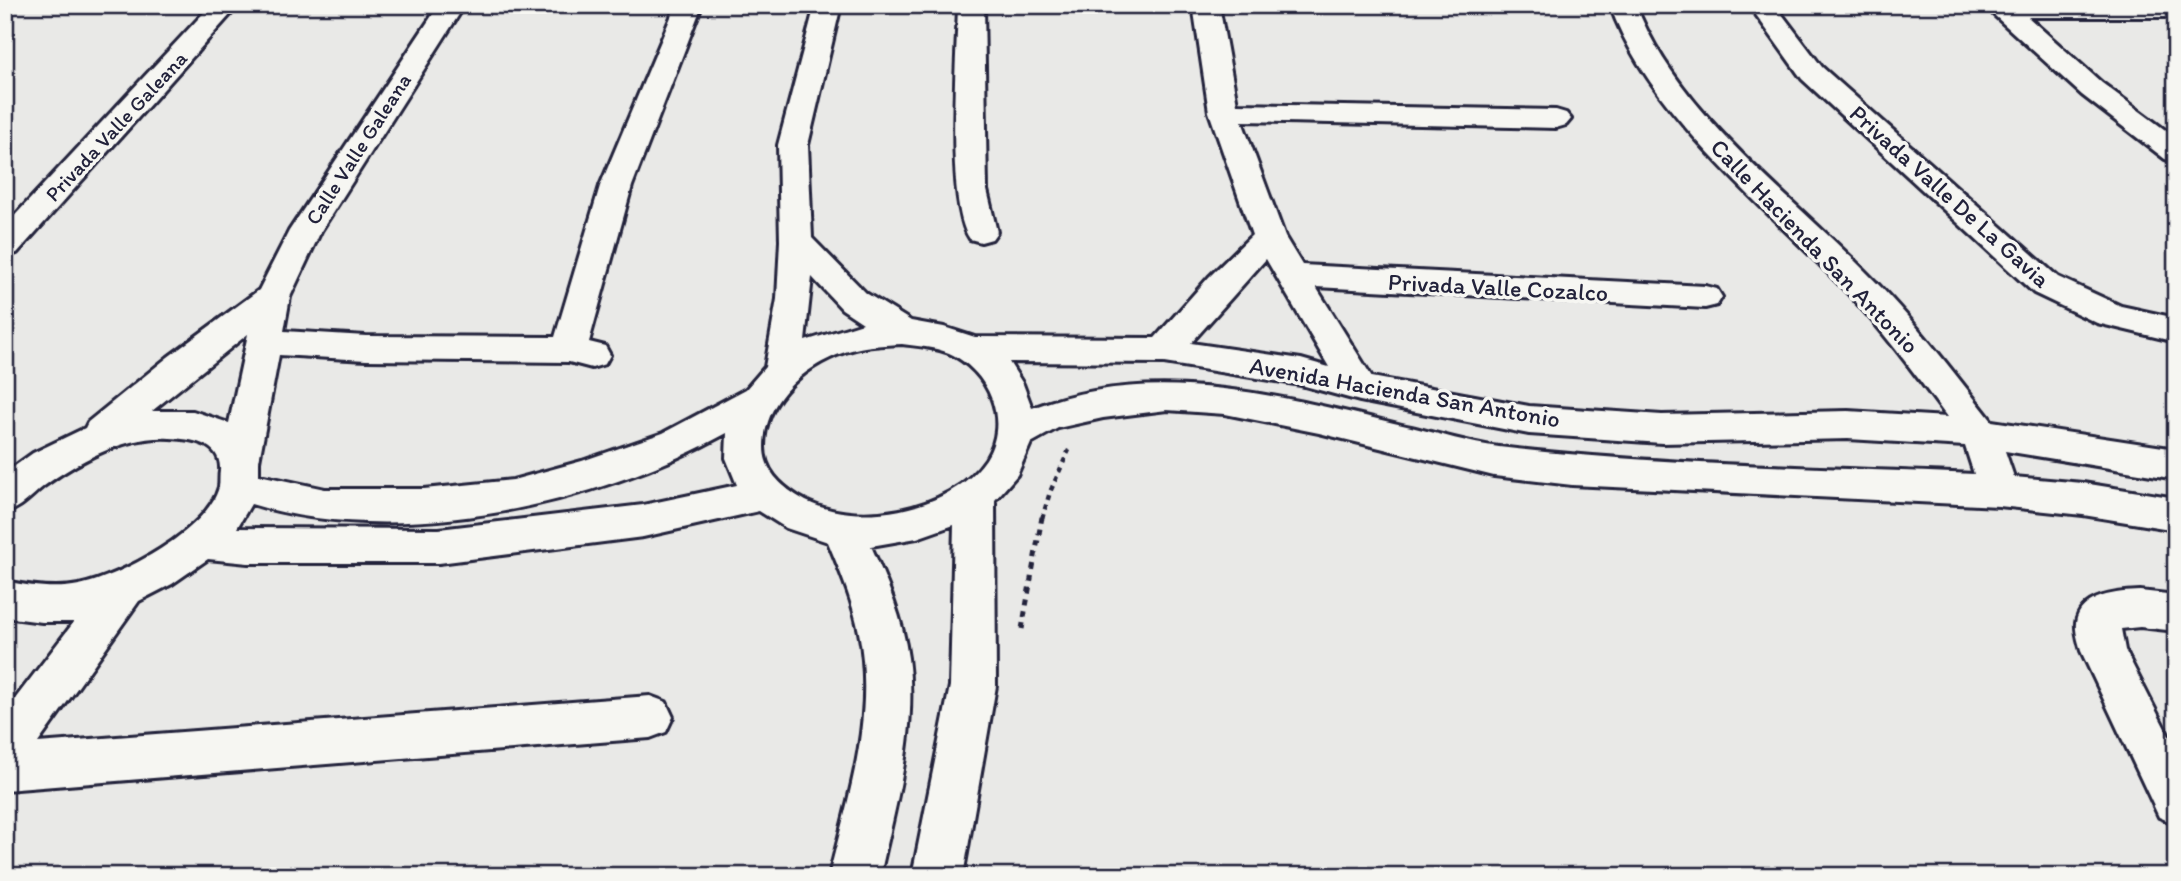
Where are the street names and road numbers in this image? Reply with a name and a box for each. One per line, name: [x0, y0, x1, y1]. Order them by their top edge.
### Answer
street label: Privada Valle Galeana: [40, 46, 192, 206]
street label: Calle Valle Galeana: [300, 69, 416, 229]
street label: Privada Valle De La Gavia: [1844, 98, 2056, 294]
street label: Calle Hacienda San Antonio: [1705, 133, 1925, 359]
street label: Privada Valle Cozalco: [1387, 267, 1609, 307]
street label: Avenida Hacienda San Antonio: [1247, 350, 1563, 434]

